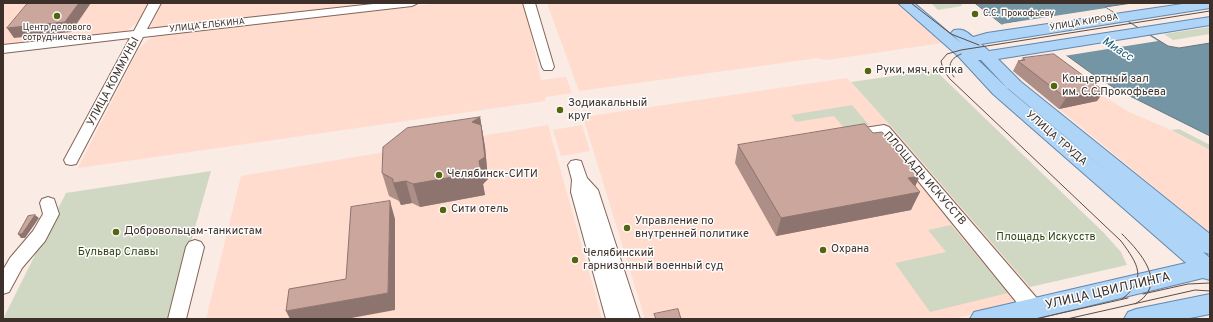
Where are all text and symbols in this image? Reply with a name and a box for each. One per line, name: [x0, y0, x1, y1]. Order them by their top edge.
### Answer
marker: С.С. Прокофьеву: [970, 9, 980, 19]
place label: С.С. Прокофьеву: [983, 9, 1054, 19]
marker: Центр делового сотрудничества: [52, 11, 62, 21]
street label: УЛИЦА КИРОВА: [1049, 12, 1119, 34]
street label: УЛИЦА ЕЛЬКИНА: [169, 17, 245, 35]
place label: Центр делового сотрудничества: [23, 23, 91, 44]
street label: УЛИЦА КОММУНЫ: [85, 35, 143, 129]
water label: Миасс: [1099, 35, 1135, 65]
place label: Руки, мяч, кепка: [876, 64, 963, 78]
marker: Руки, мяч, кепка: [863, 66, 873, 76]
place label: Концертный зал им. С.С.Прокофьева: [1062, 73, 1166, 99]
marker: Концертный зал им. С.С.Прокофьева: [1049, 81, 1059, 91]
place label: Зодиакальный круг: [568, 97, 647, 123]
marker: Зодиакальный круг: [555, 105, 565, 115]
street label: УЛИЦА ТРУДА: [1023, 109, 1089, 169]
street label: ПЛОЩАДЬ ИСКУССТВ: [880, 130, 968, 228]
place label: Челябинск-СИТИ: [447, 168, 538, 182]
marker: Челябинск-СИТИ: [434, 170, 444, 180]
place label: Сити отель: [451, 203, 508, 217]
marker: Сити отель: [438, 205, 448, 215]
place label: Управление по внутренней политике: [635, 215, 749, 241]
marker: Управление по внутренней политике: [622, 223, 632, 233]
place label: Добровольцам-танкистам: [124, 225, 262, 239]
marker: Добровольцам-танкистам: [111, 227, 121, 237]
park label: Площадь Искусств: [996, 231, 1096, 245]
place label: Охрана: [831, 243, 869, 257]
marker: Охрана: [818, 245, 828, 255]
park label: Бульвар Славы: [78, 246, 158, 260]
place label: Челябинский гарнизонный военный суд: [583, 247, 724, 273]
marker: Челябинский гарнизонный военный суд: [570, 255, 580, 265]
street label: УЛИЦА ЦВИЛЛИНГА: [1044, 270, 1172, 314]

